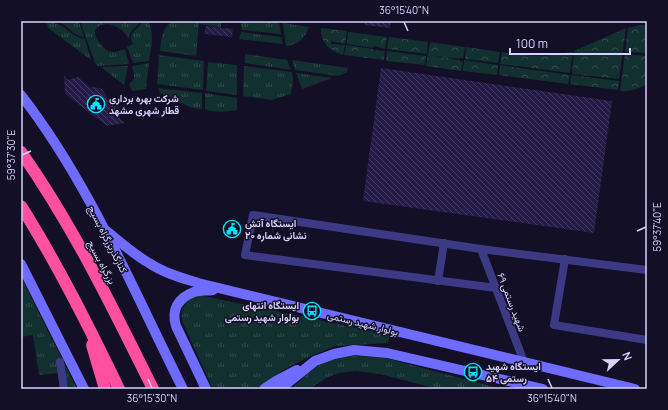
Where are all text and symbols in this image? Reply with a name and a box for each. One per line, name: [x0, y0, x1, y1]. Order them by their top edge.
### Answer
text: 36°15'40"N: [379, 3, 429, 17]
scale bar: [510, 30, 630, 56]
text: 100 m: [516, 35, 548, 52]
place label: شرکت بهره برداری قطار شهری مشهد: [109, 91, 180, 117]
public building icon: شرکت بهره برداری قطار شهری مشهد: [86, 94, 106, 114]
text: 59°37'30"E: [4, 129, 18, 180]
text: 59°37'40"E: [650, 202, 664, 252]
street label: کنارگذربزرگراه بسیج: [86, 203, 130, 275]
place label: ایستگاه آتش نشانی شماره ۲۰: [245, 216, 307, 242]
public building icon: ایستگاه آتش نشانی شماره ۲۰: [222, 219, 242, 239]
street label: بزرگراه بسیج: [85, 238, 119, 286]
street label: شهید رستمی ۶۹: [494, 271, 530, 334]
place label: ایستگاه انتهای بولوار شهید رستمی: [225, 298, 299, 324]
bus stop icon: ایستگاه انتهای بولوار شهید رستمی: [302, 301, 322, 321]
street label: بولوار شهید رستمی: [326, 307, 400, 339]
north arrow: [598, 340, 638, 380]
text: N: [619, 350, 636, 363]
place label: ایستگاه شهید رستمی ۵۴: [486, 359, 541, 385]
bus stop icon: ایستگاه شهید رستمی ۵۴: [463, 362, 483, 382]
text: 36°15'30"N: [127, 391, 177, 405]
text: 36°15'40"N: [527, 391, 577, 405]

